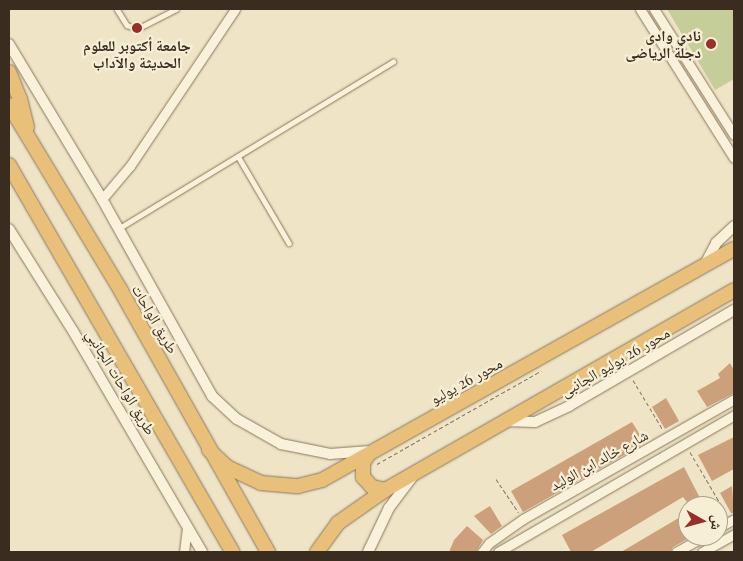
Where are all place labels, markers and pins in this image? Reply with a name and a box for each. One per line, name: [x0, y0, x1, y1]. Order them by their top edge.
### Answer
marker: جامعة أكتوبر للعلوم الحديثة والآداب: [131, 22, 143, 34]
place label: نادي وادى دجلة الرياضى: [625, 26, 701, 61]
place label: جامعة أكتوبر للعلوم الحديثة والآداب: [83, 36, 191, 71]
marker: نادي وادى دجلة الرياضى: [705, 38, 717, 50]

